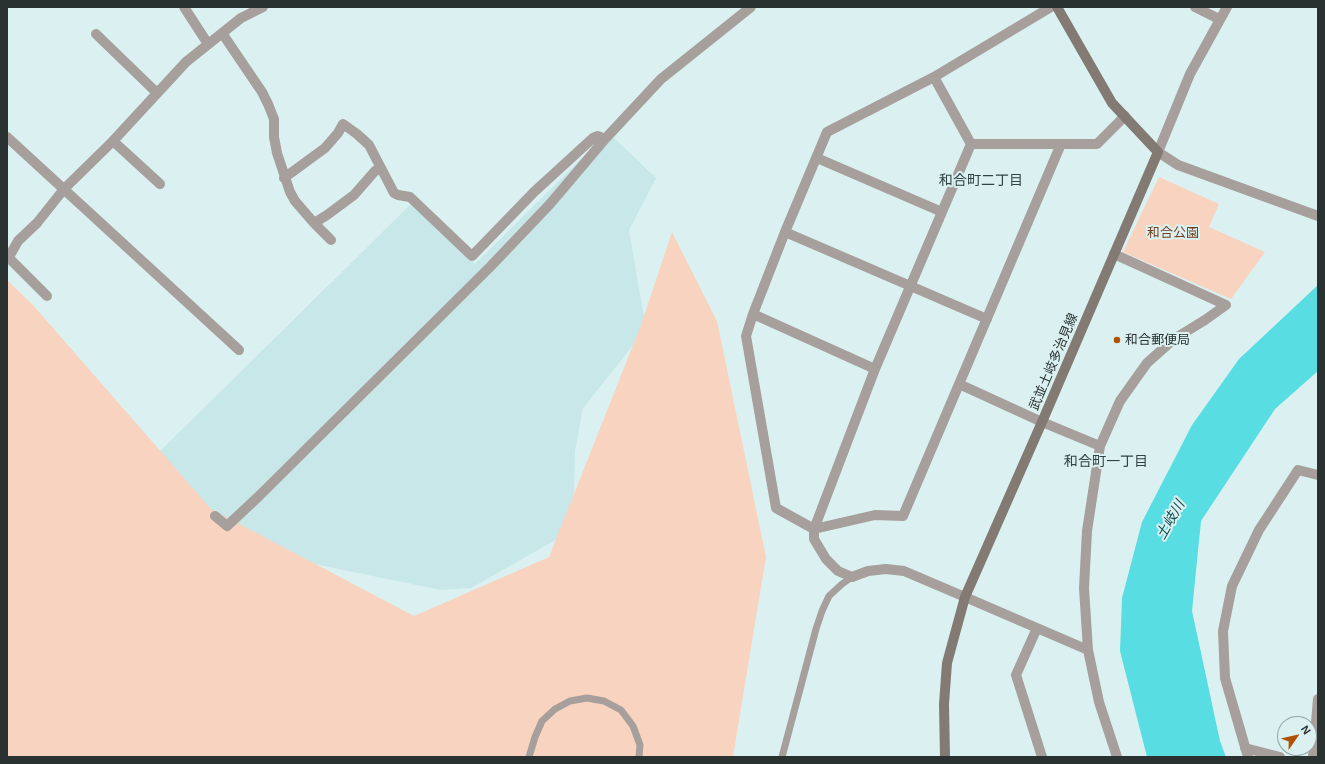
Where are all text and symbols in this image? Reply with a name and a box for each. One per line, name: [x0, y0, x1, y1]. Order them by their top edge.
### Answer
district label: 和合町二丁目: [939, 173, 1023, 189]
park label: 和合公園: [1147, 225, 1199, 241]
street label: 武並土岐多治見線: [1027, 311, 1081, 413]
place label: 和合郵便局: [1125, 332, 1190, 348]
marker: 和合郵便局: [1112, 335, 1122, 345]
district label: 和合町一丁目: [1064, 454, 1148, 470]
water label: 土岐川: [1153, 498, 1189, 542]
north arrow: [1277, 716, 1317, 756]
text: N: [1299, 723, 1313, 736]

